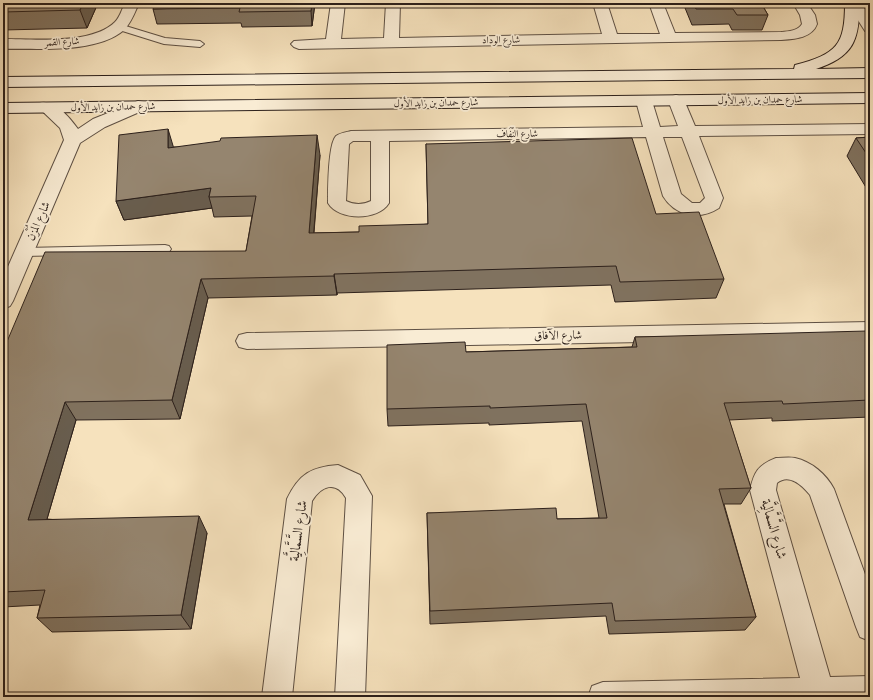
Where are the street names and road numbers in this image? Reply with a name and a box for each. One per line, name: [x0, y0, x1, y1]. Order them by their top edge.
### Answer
street label: شارع الوداد: [482, 34, 520, 49]
street label: شارع القمر: [43, 35, 80, 52]
street label: شارع حمدان بن زايد الأول: [718, 92, 803, 110]
street label: شارع حمدان بن زايد الأول: [394, 95, 479, 113]
street label: شارع حمدان بن زايد الأول: [71, 99, 156, 117]
street label: شارع النِّفَاف: [496, 126, 538, 143]
street label: شارع المُزْن: [20, 198, 57, 244]
street label: شارع الآفاق: [534, 327, 582, 346]
street label: شارع السَّمَّالِيَّة: [754, 496, 794, 562]
street label: شارع السَّمَّالِيَّة: [282, 499, 314, 563]

